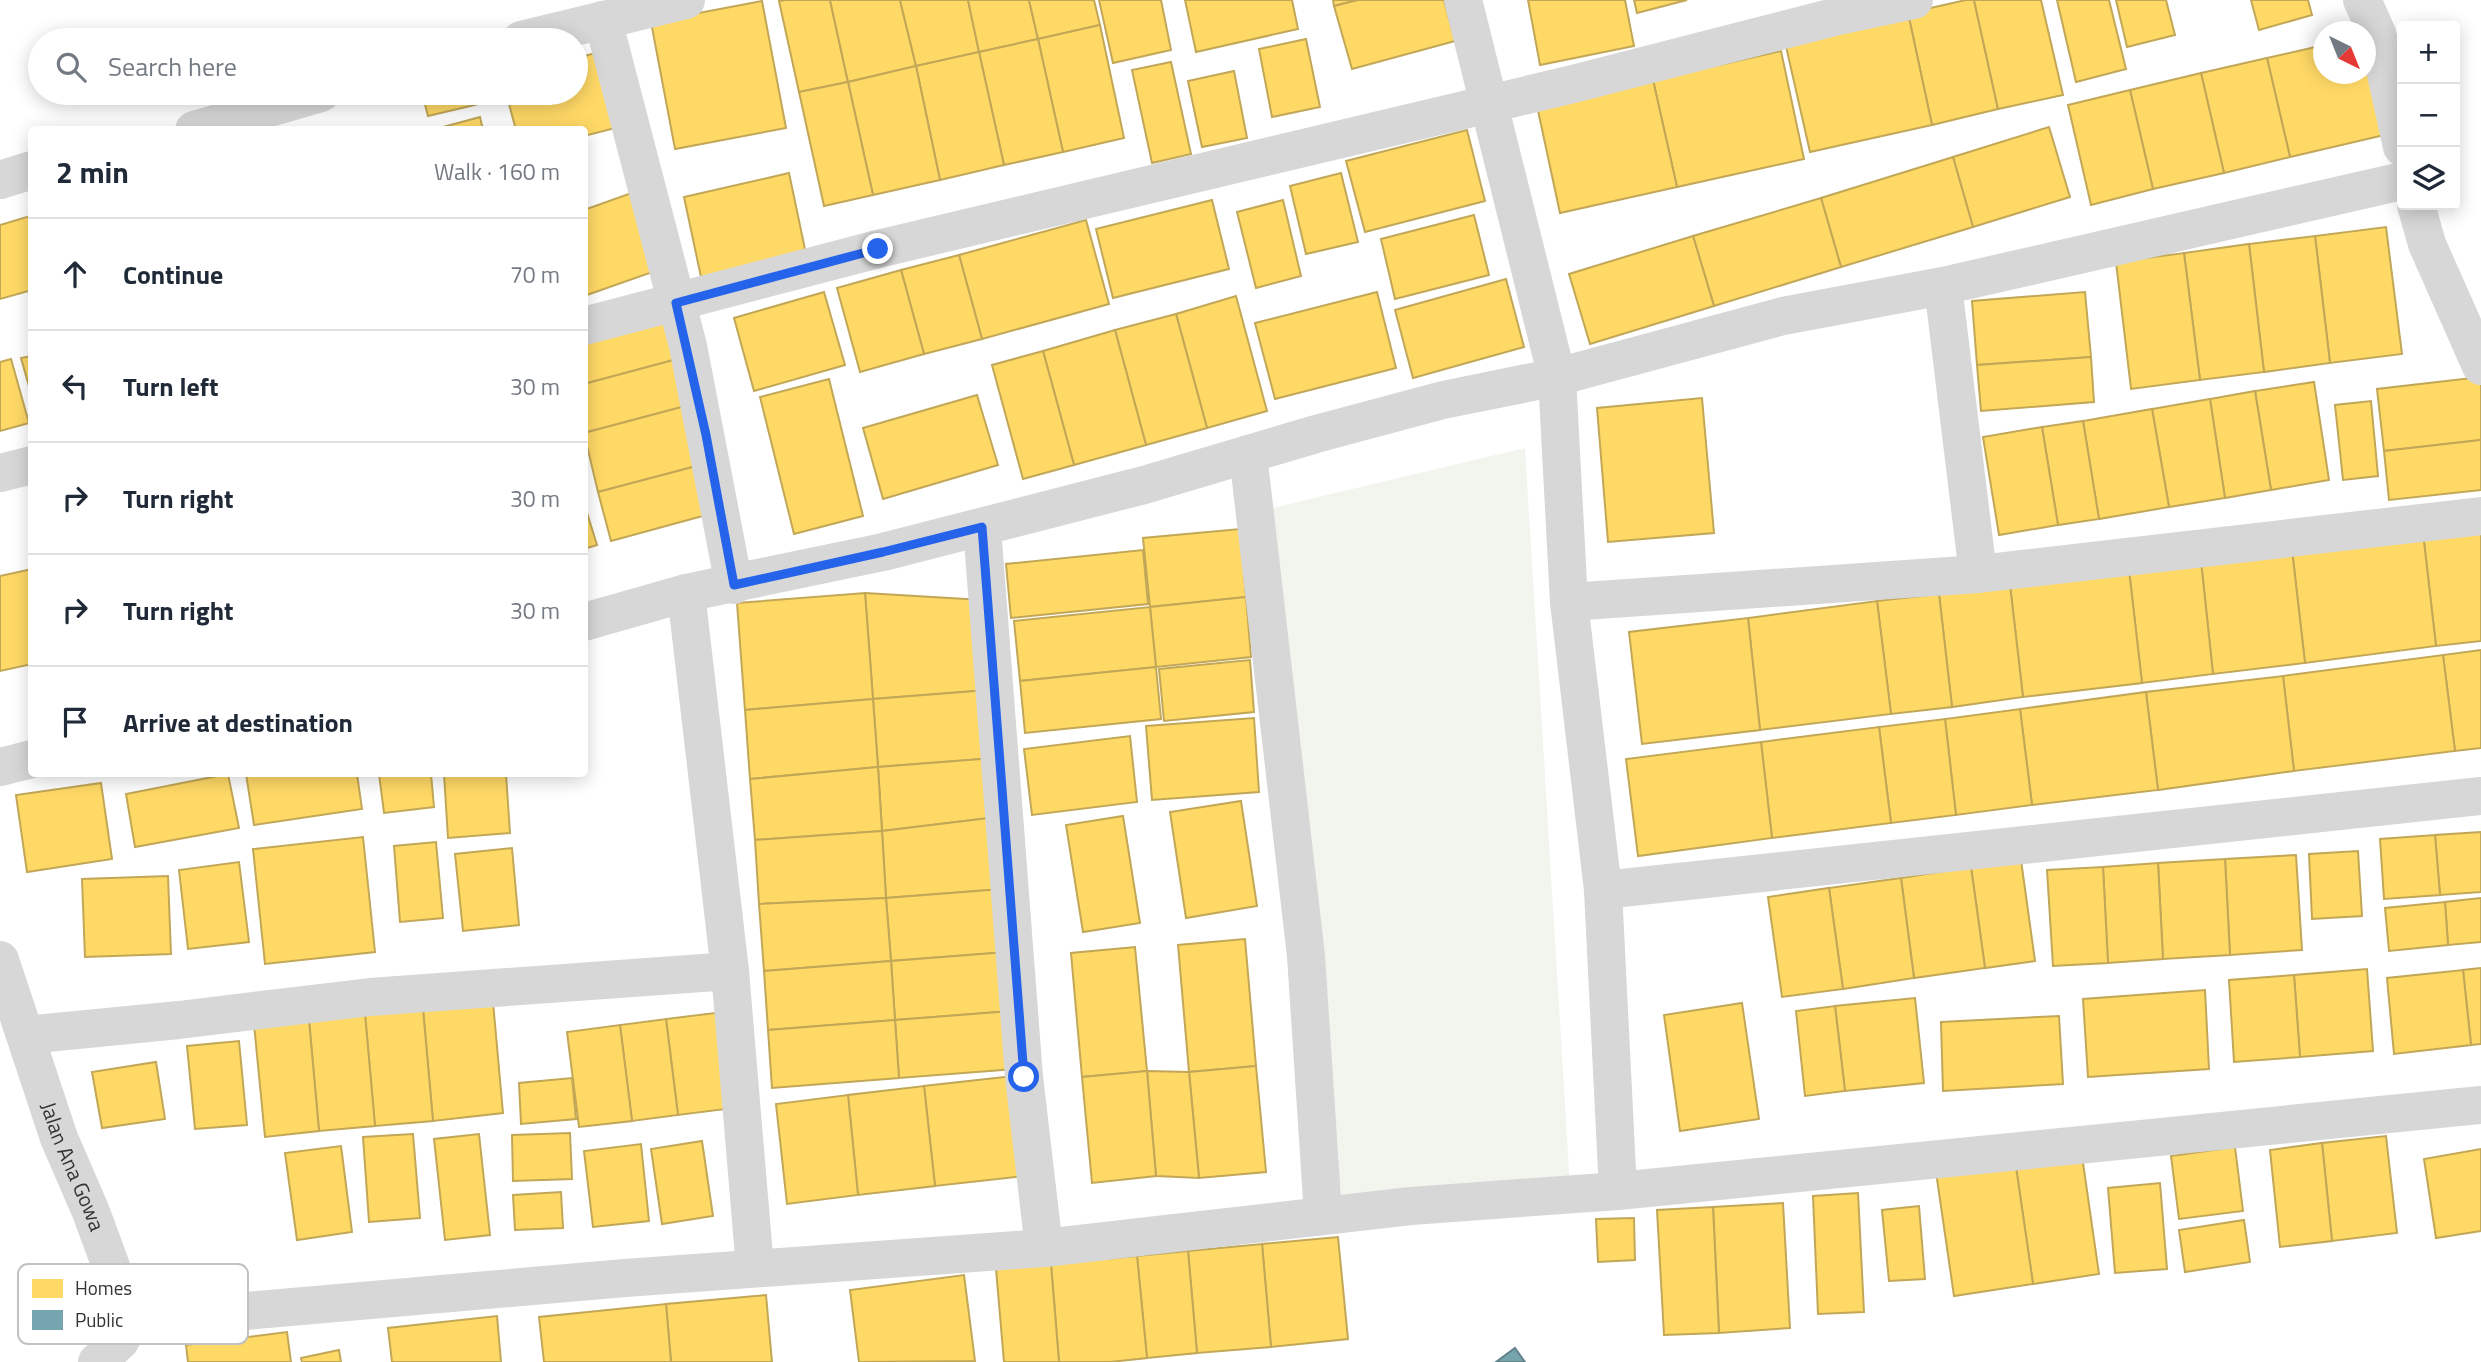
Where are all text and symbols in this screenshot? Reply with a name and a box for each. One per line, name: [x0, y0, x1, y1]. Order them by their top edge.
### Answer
north arrow: [2313, 21, 2376, 84]
map controls: [2397, 21, 2460, 210]
button: +: [2397, 21, 2460, 84]
search box: [28, 28, 588, 105]
text: Search here: [108, 47, 237, 86]
icon: search: [52, 48, 90, 86]
button: −: [2397, 84, 2460, 147]
button: layers: [2397, 147, 2460, 210]
text: 2 min: [56, 149, 129, 195]
text: Walk · 160 m: [434, 154, 560, 189]
route end: [862, 233, 893, 264]
icon: ahead: [56, 255, 94, 293]
text: Continue: [123, 255, 223, 294]
text: 70 m: [510, 257, 560, 292]
icon: left: [56, 367, 94, 405]
text: Turn left: [123, 367, 218, 406]
text: 30 m: [510, 369, 560, 404]
icon: right: [56, 479, 94, 517]
text: Turn right: [123, 479, 234, 518]
text: 30 m: [510, 481, 560, 516]
icon: right: [56, 591, 94, 629]
text: Turn right: [123, 591, 234, 630]
text: 30 m: [510, 593, 560, 628]
icon: arrive: [56, 703, 94, 741]
text: Arrive at destination: [123, 703, 353, 742]
route start: [1008, 1061, 1039, 1092]
street label: Jalan Ana Gowa: [33, 1097, 114, 1236]
legend: [18, 1264, 248, 1344]
text: Homes: [75, 1273, 132, 1302]
text: Public: [75, 1305, 123, 1334]

